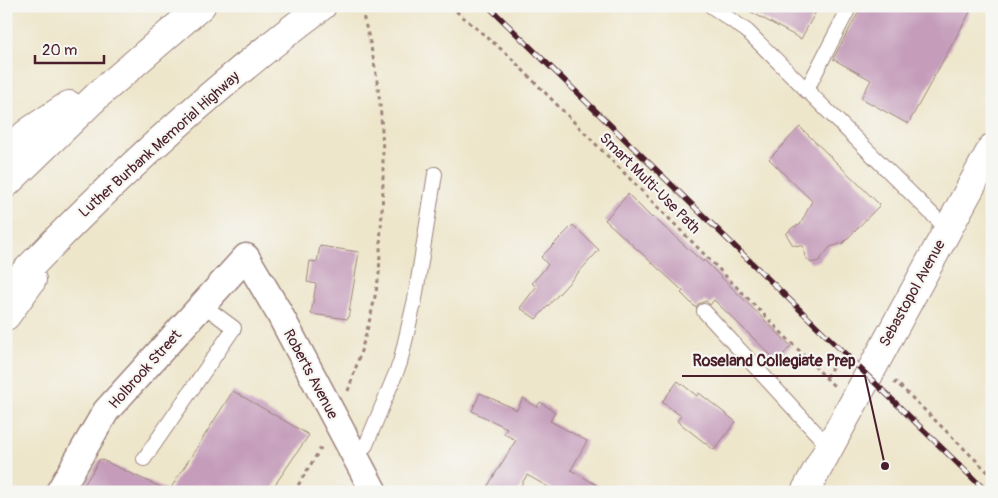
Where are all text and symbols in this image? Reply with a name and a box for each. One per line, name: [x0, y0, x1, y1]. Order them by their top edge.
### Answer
scale bar: [35, 32, 104, 64]
text: 20 m: [42, 41, 77, 60]
street label: Luther Burbank Memorial Highway: [75, 67, 244, 222]
street label: Smart Multi-Use Path: [595, 129, 704, 238]
street label: Sebastopol Avenue: [875, 236, 950, 350]
street label: Holbrook Street: [105, 325, 186, 413]
street label: Roberts Avenue: [279, 326, 342, 423]
callout: Roseland Collegiate Prep: [682, 345, 865, 376]
text: Roseland Collegiate Prep: [692, 351, 856, 371]

